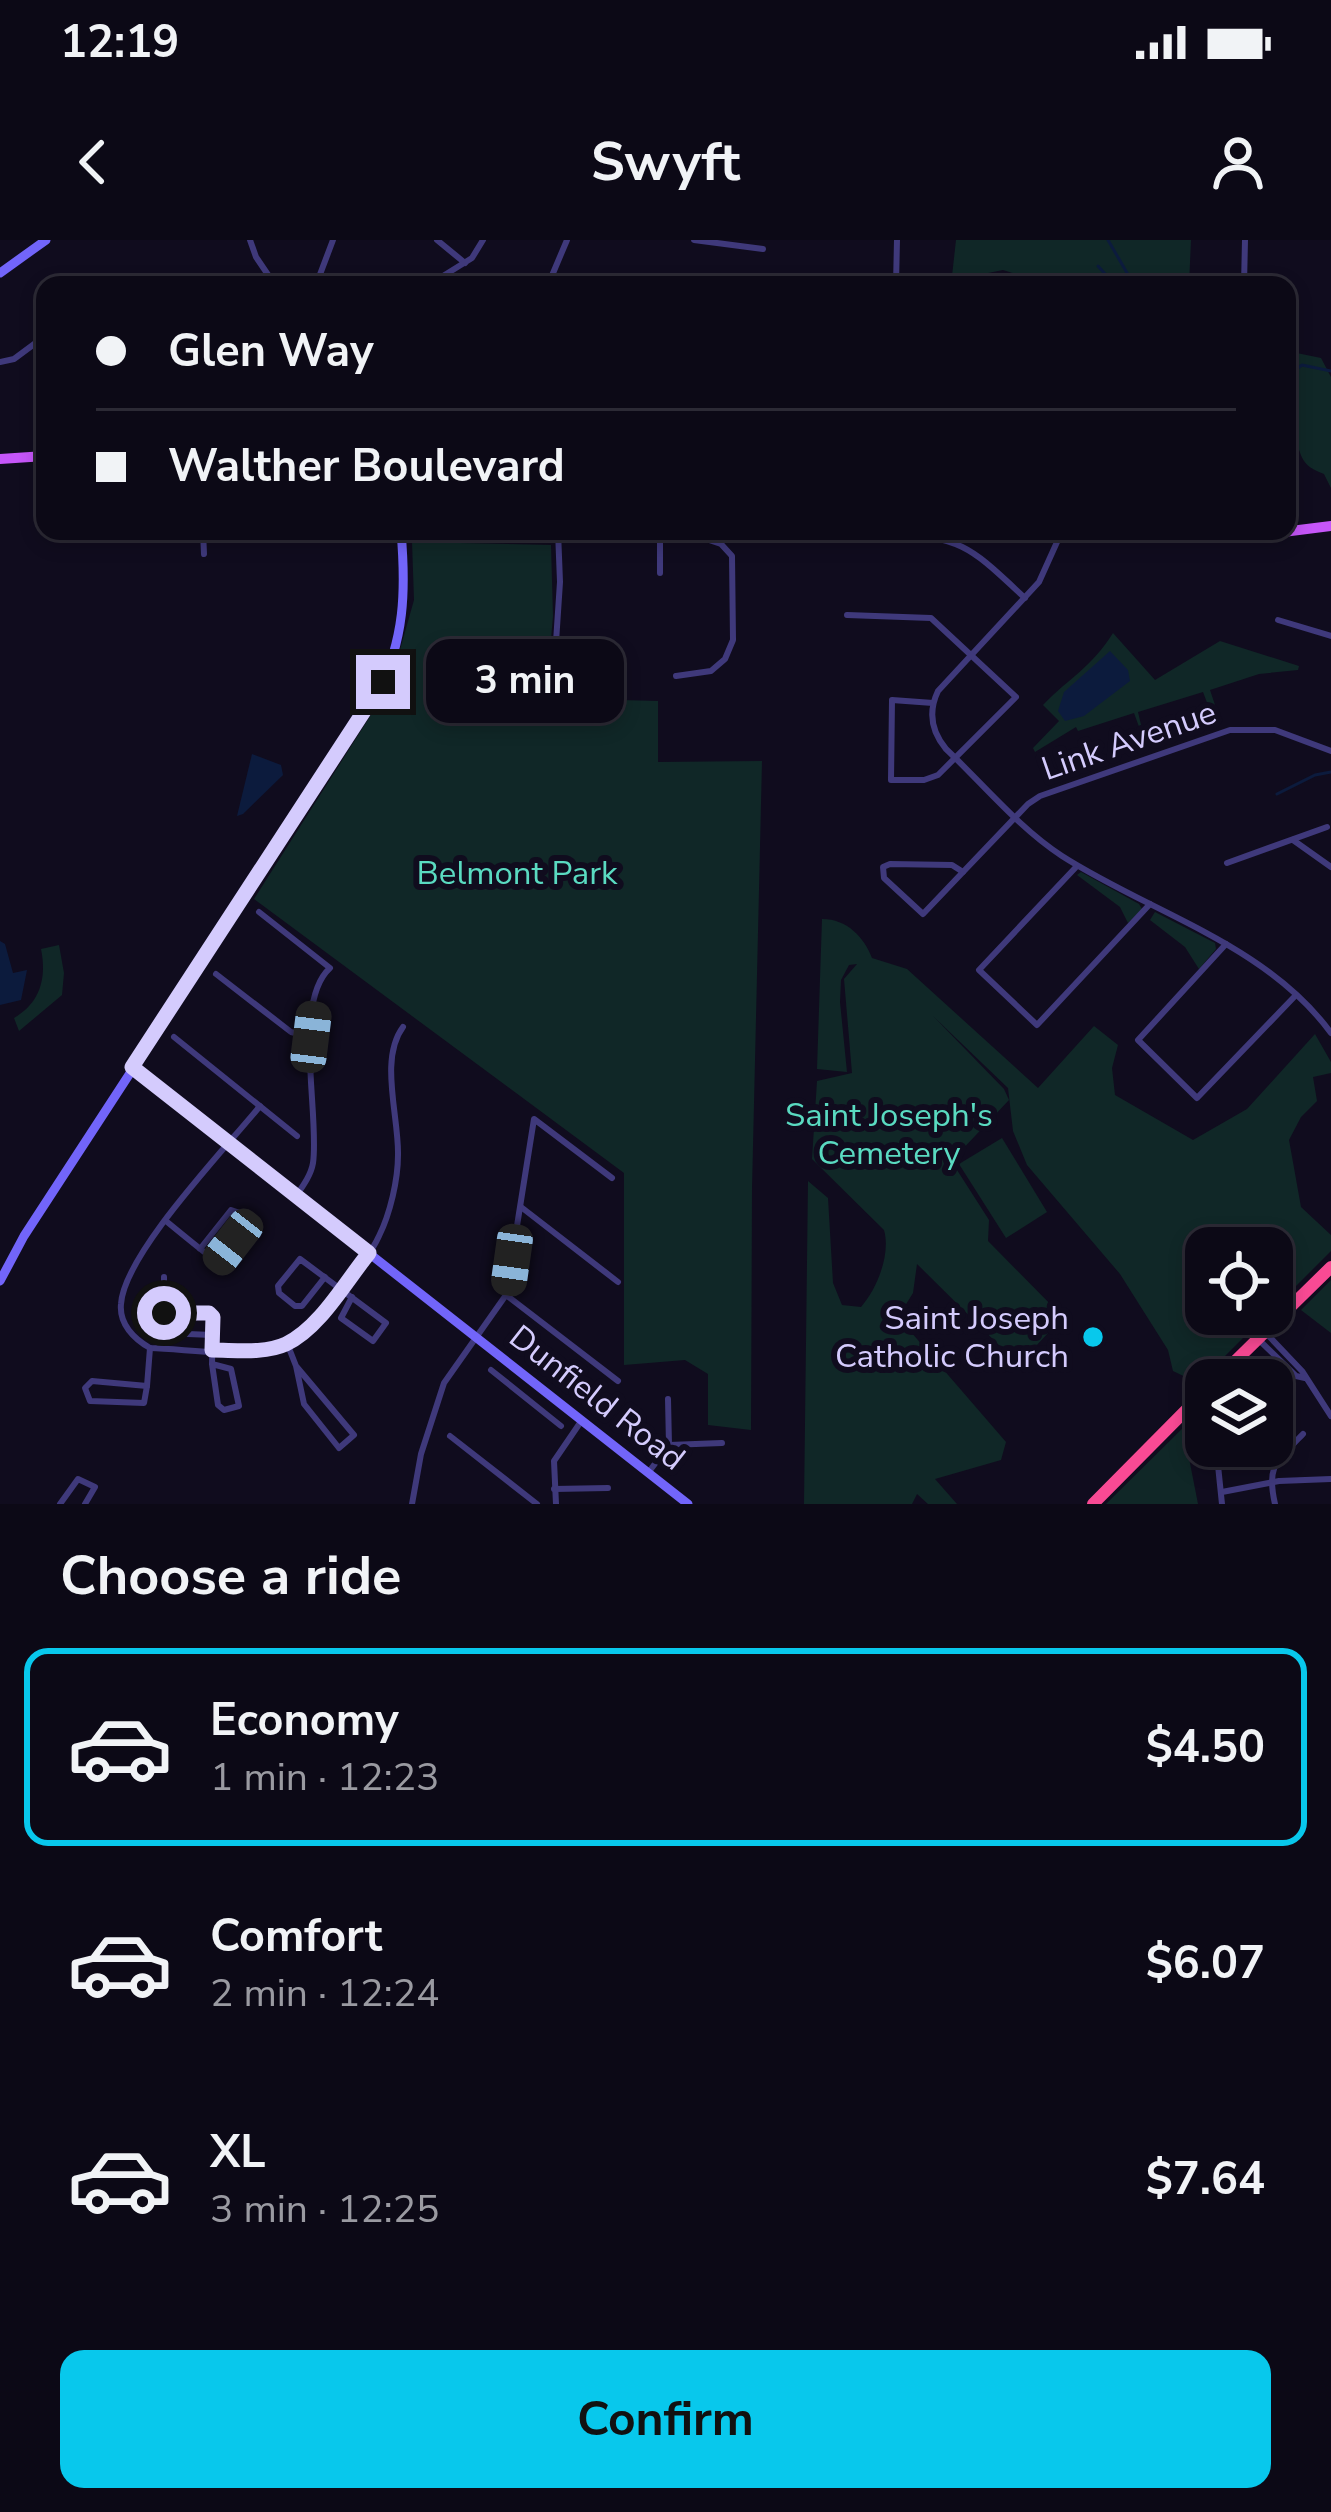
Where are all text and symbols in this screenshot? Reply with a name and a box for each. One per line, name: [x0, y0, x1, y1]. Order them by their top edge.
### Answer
text: 12:19: [60, 12, 179, 73]
text: Swyft: [591, 125, 740, 199]
icon: back: [60, 129, 126, 195]
icon: person: [1205, 129, 1271, 195]
text: Glen Way: [168, 321, 374, 382]
text: Walther Boulevard: [168, 436, 565, 497]
callout: 3 min: [425, 640, 623, 724]
text: 3 min: [475, 654, 575, 707]
route end: [356, 655, 410, 709]
street label: Link Avenue: [1036, 690, 1222, 792]
park label: Belmont Park: [417, 851, 618, 896]
car: [289, 999, 333, 1075]
park label: Saint Joseph's Cemetery: [785, 1093, 993, 1176]
car: [197, 1203, 269, 1281]
car: [489, 1222, 535, 1298]
map controls: [1185, 1227, 1293, 1467]
button: locate: [1185, 1227, 1293, 1335]
route start: [137, 1286, 191, 1340]
place label: Saint Joseph Catholic Church: [835, 1296, 1069, 1379]
street label: Dunfield Road: [500, 1315, 694, 1481]
marker: Saint Joseph Catholic Church: [1080, 1324, 1106, 1350]
button: layers: [1185, 1359, 1293, 1467]
text: Choose a ride: [60, 1539, 401, 1613]
text: Economy: [210, 1690, 399, 1751]
icon: car: [66, 1693, 174, 1801]
text: $4.50: [1146, 1717, 1265, 1778]
text: 1 min · 12:23: [210, 1751, 439, 1804]
text: Comfort: [210, 1906, 382, 1967]
icon: car: [66, 1909, 174, 2017]
text: $6.07: [1146, 1933, 1265, 1994]
text: 2 min · 12:24: [210, 1967, 439, 2020]
text: XL: [210, 2122, 266, 2183]
icon: car: [66, 2125, 174, 2233]
text: $7.64: [1146, 2149, 1265, 2210]
text: 3 min · 12:25: [210, 2183, 439, 2236]
button: Confirm: [60, 2350, 1271, 2488]

